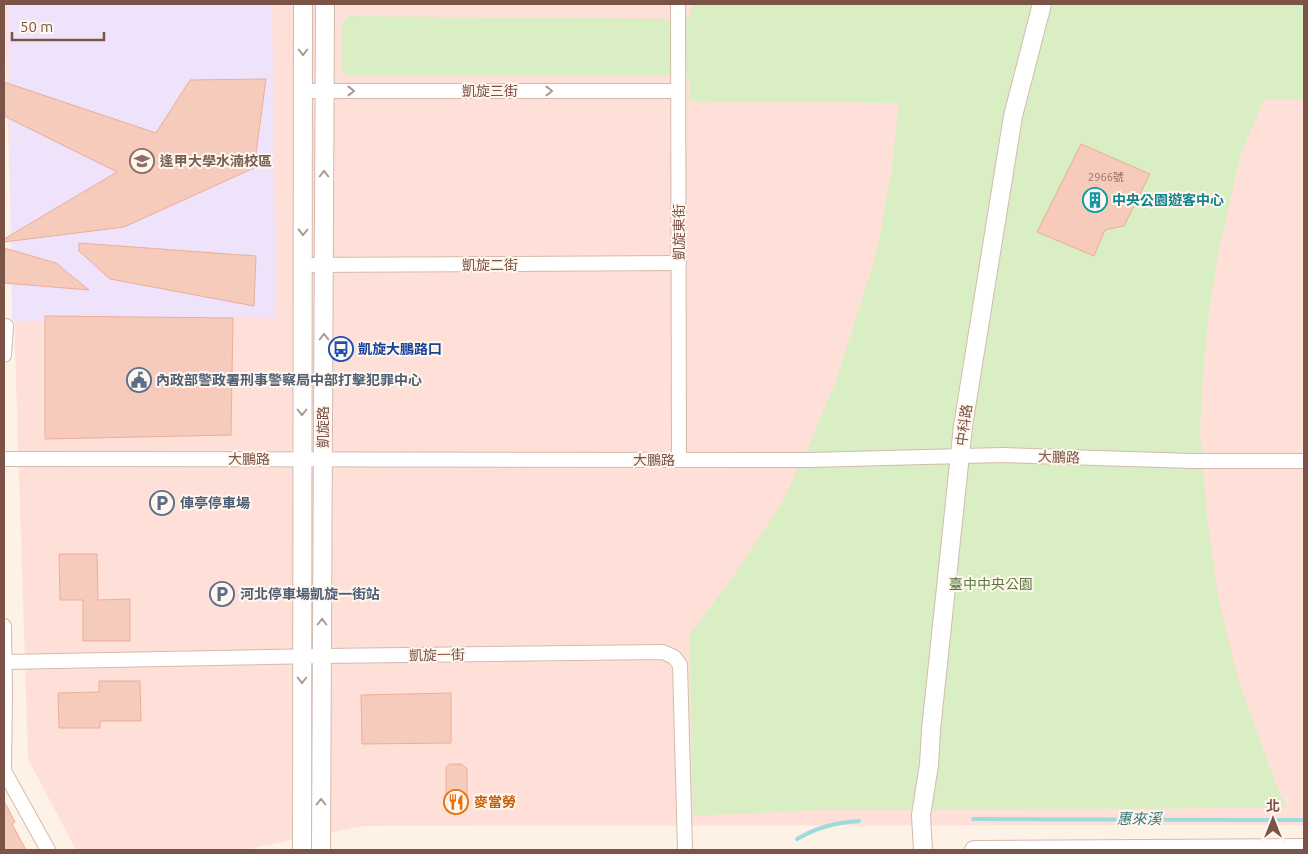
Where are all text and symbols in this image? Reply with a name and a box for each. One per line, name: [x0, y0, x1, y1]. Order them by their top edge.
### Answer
scale bar: [12, 10, 105, 42]
text: 50 m: [20, 18, 53, 35]
one-way arrow: [298, 49, 308, 57]
street label: 凱旋三街: [462, 83, 518, 99]
one-way arrow: [348, 86, 355, 96]
one-way arrow: [545, 86, 553, 96]
school or university icon: 逢甲大學水湳校區: [129, 148, 155, 174]
place label: 逢甲大學水湳校區: [160, 153, 272, 169]
one-way arrow: [319, 170, 329, 178]
house number: 2966號: [1088, 171, 1124, 183]
building icon: 中央公園遊客中心: [1082, 187, 1108, 213]
place label: 中央公園遊客中心: [1112, 192, 1224, 208]
street label: 凱旋東街: [671, 204, 687, 260]
one-way arrow: [297, 229, 308, 237]
street label: 凱旋二街: [462, 257, 518, 273]
one-way arrow: [318, 332, 329, 340]
bus stop icon: 凱旋大鵬路口: [328, 336, 354, 362]
place label: 凱旋大鵬路口: [358, 341, 442, 357]
public building icon: 內政部警政署刑事警察局中部打擊犯罪中心: [126, 367, 152, 393]
place label: 內政部警政署刑事警察局中部打擊犯罪中心: [156, 372, 422, 388]
street label: 中科路: [953, 403, 975, 447]
street label: 凱旋路: [315, 406, 331, 448]
one-way arrow: [297, 409, 307, 417]
street label: 大鵬路: [1038, 448, 1080, 466]
street label: 大鵬路: [228, 451, 270, 467]
street label: 大鵬路: [633, 452, 675, 468]
parking icon: 俥亭停車場: [149, 490, 175, 516]
place label: 俥亭停車場: [180, 495, 250, 511]
park label: 臺中中央公園: [949, 576, 1033, 592]
parking icon: 河北停車場凱旋一街站: [209, 581, 235, 607]
place label: 河北停車場凱旋一街站: [240, 586, 380, 602]
one-way arrow: [317, 617, 327, 625]
street label: 凱旋一街: [409, 647, 465, 663]
one-way arrow: [297, 676, 307, 684]
restaurant icon: 麥當勞: [443, 789, 469, 815]
place label: 麥當勞: [474, 794, 516, 810]
north arrow: [1248, 794, 1298, 844]
one-way arrow: [316, 797, 326, 805]
text: 北: [1266, 798, 1280, 814]
water label: 惠來溪: [1116, 810, 1163, 827]

